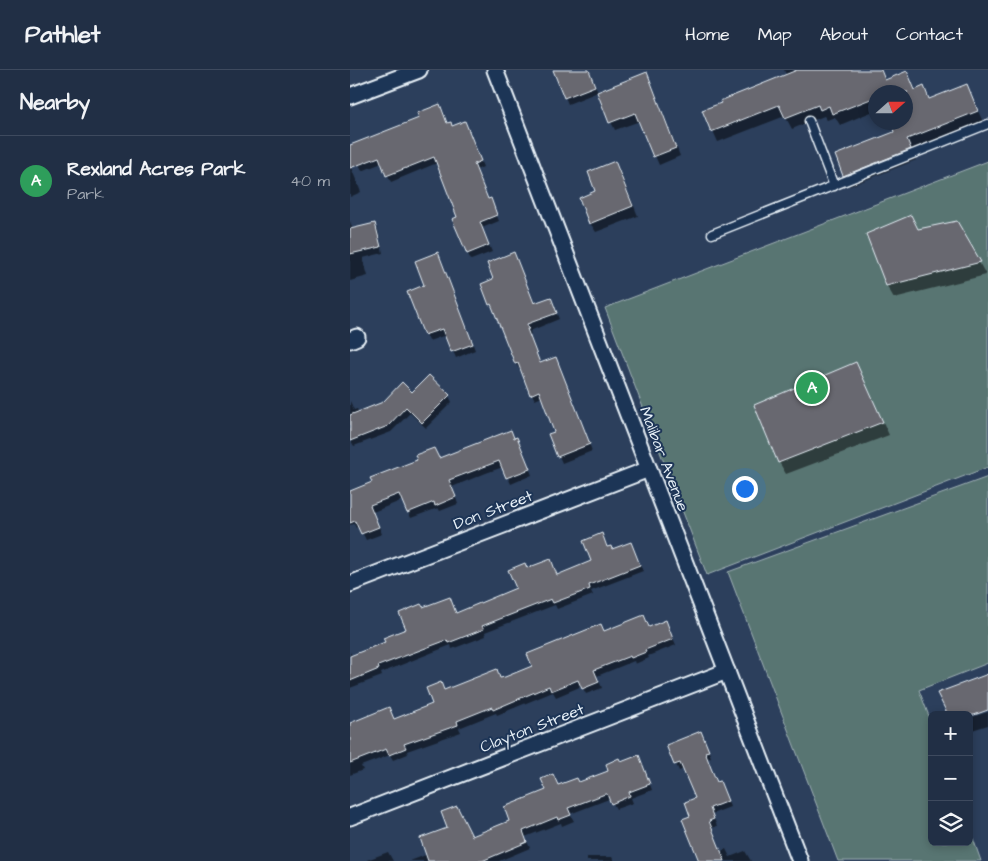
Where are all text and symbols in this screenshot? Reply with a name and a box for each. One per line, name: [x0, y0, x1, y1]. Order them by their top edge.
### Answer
text: Pathlet: [25, 18, 101, 52]
text: Home: [685, 22, 730, 47]
text: Map: [758, 22, 792, 47]
text: About: [820, 22, 868, 47]
text: Contact: [896, 22, 963, 47]
north arrow: [868, 85, 913, 130]
text: Nearby: [20, 88, 90, 117]
text: Rexland Acres Park: [67, 156, 245, 183]
text: A: [31, 170, 41, 192]
text: 40 m: [290, 170, 330, 192]
text: Park: [67, 183, 104, 205]
pin: A: [796, 369, 828, 407]
street label: Malibar Avenue: [634, 403, 694, 515]
your location: [732, 476, 758, 502]
street label: Don Street: [450, 485, 536, 535]
street label: Clayton Street: [477, 698, 588, 759]
map controls: [928, 711, 973, 846]
button: +: [928, 711, 973, 756]
button: −: [928, 756, 973, 801]
button: layers: [928, 801, 973, 846]

